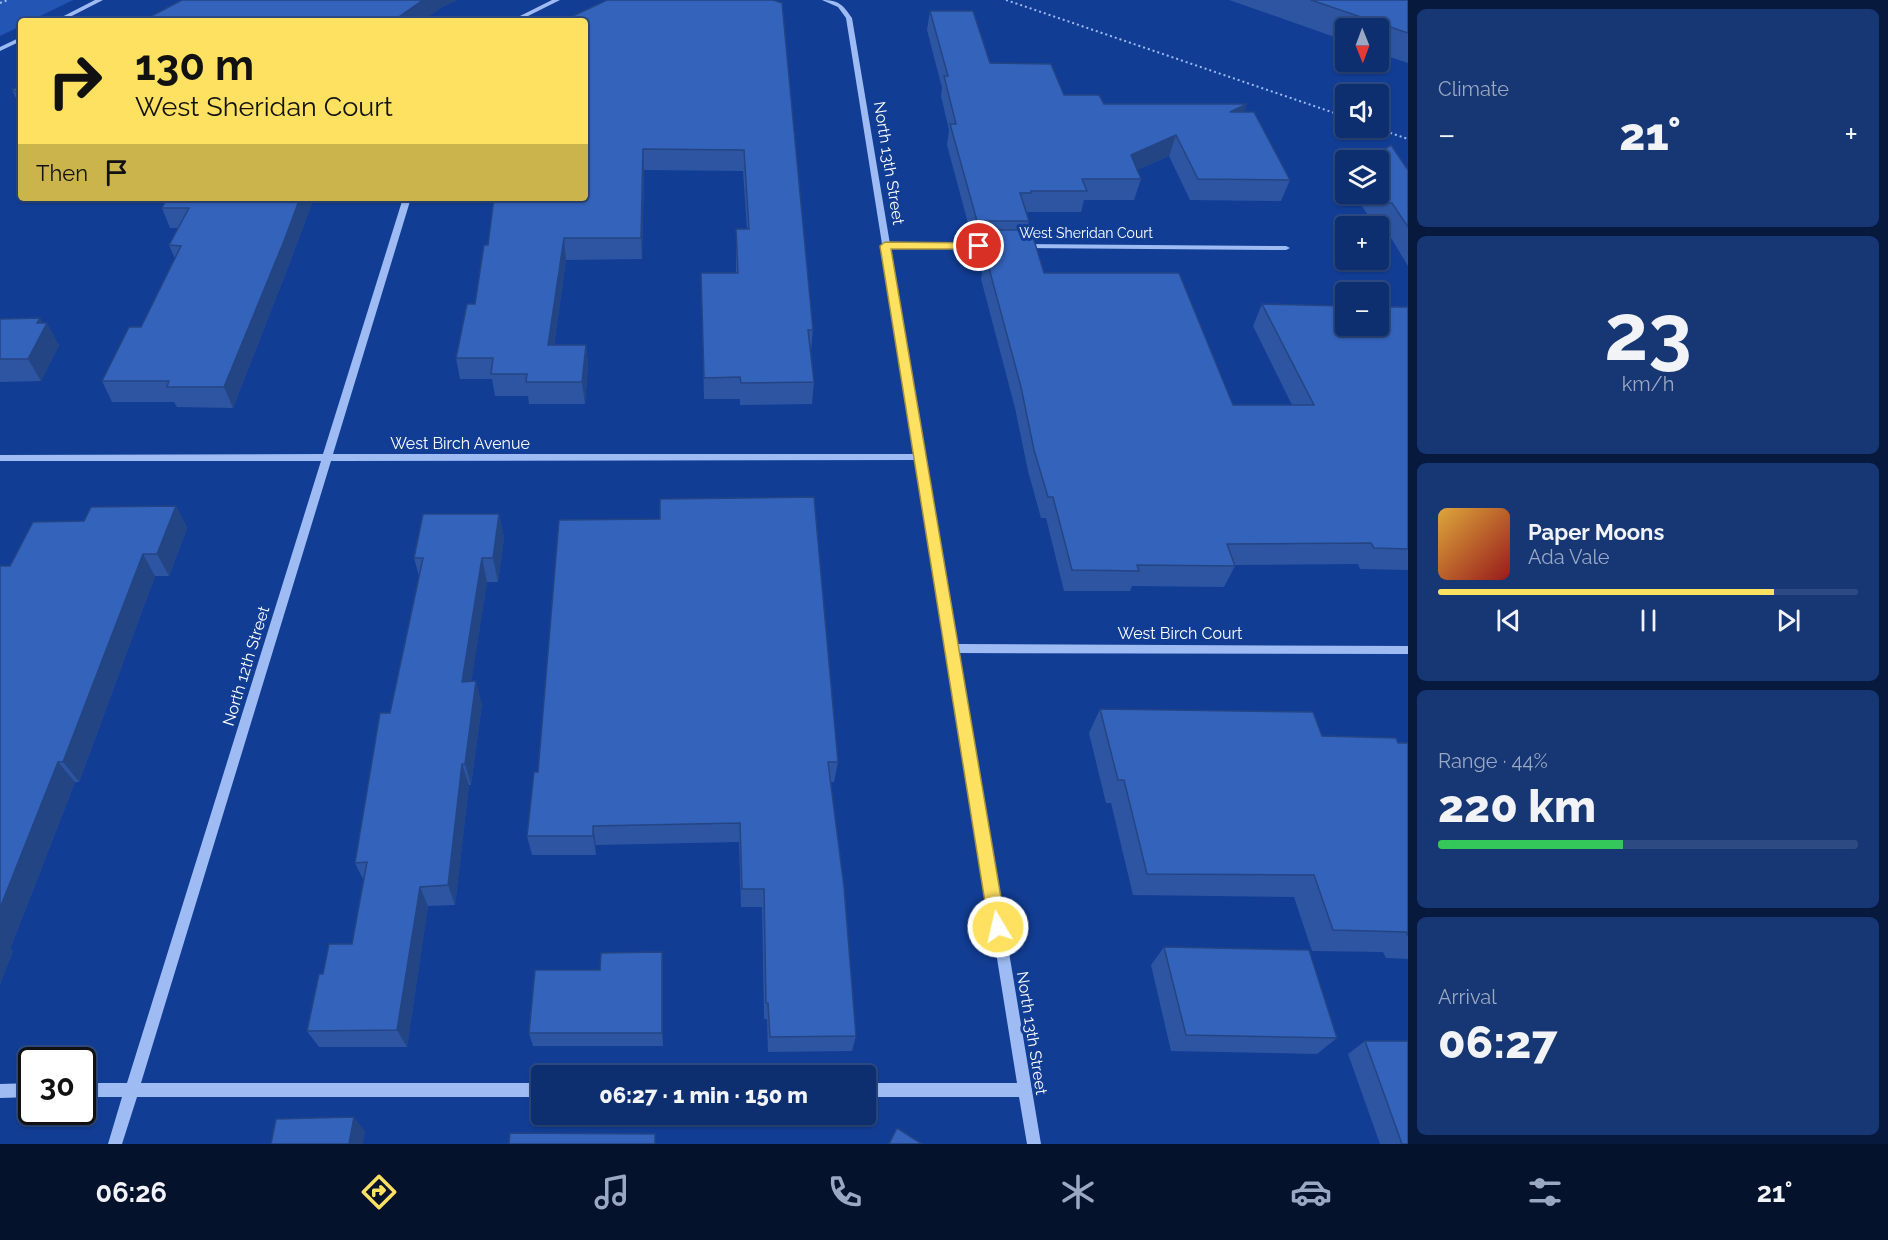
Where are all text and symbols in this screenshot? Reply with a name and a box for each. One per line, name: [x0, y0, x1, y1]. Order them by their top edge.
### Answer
north arrow: [1335, 18, 1389, 72]
map controls: [1335, 18, 1389, 336]
text: 130 m: [135, 41, 254, 90]
icon: right: [36, 42, 114, 120]
text: Climate: [1438, 77, 1509, 101]
button: sound: [1335, 84, 1389, 138]
text: West Sheridan Court: [135, 91, 393, 122]
street label: North 13th Street: [870, 100, 908, 227]
text: 21°: [1619, 108, 1681, 161]
text: −: [1438, 115, 1456, 154]
text: +: [1844, 115, 1858, 154]
button: layers: [1335, 150, 1389, 204]
icon: arrive: [100, 156, 133, 189]
text: Then: [36, 160, 88, 186]
button: +: [1335, 216, 1389, 270]
pin: [953, 220, 1004, 271]
street label: West Sheridan Court: [1019, 225, 1153, 241]
icon: arrive: [962, 229, 995, 262]
button: −: [1335, 282, 1389, 336]
text: 23: [1604, 287, 1692, 378]
text: km/h: [1622, 372, 1674, 396]
street label: West Birch Avenue: [390, 434, 530, 453]
text: Paper Moons: [1528, 519, 1664, 545]
text: Ada Vale: [1528, 545, 1610, 569]
street label: North 12th Street: [219, 603, 273, 728]
icon: previous: [1492, 604, 1525, 637]
icon: pause: [1632, 604, 1665, 637]
icon: next: [1772, 604, 1805, 637]
street label: West Birch Court: [1118, 624, 1243, 643]
text: Range · 44%: [1438, 749, 1548, 773]
text: 220 km: [1438, 780, 1596, 833]
position arrow: [966, 895, 1030, 959]
street label: North 13th Street: [1013, 970, 1051, 1097]
text: Arrival: [1438, 985, 1497, 1009]
text: 06:27: [1438, 1016, 1557, 1069]
speed limit sign: 30: [18, 1047, 96, 1125]
text: 06:27 · 1 min · 150 m: [599, 1082, 808, 1108]
icon: directions: [358, 1171, 400, 1213]
icon: music: [591, 1171, 633, 1213]
icon: phone: [824, 1171, 866, 1213]
icon: climate: [1057, 1171, 1099, 1213]
icon: car: [1290, 1171, 1332, 1213]
icon: filters: [1524, 1171, 1566, 1213]
text: 06:26: [96, 1177, 167, 1208]
text: 21°: [1757, 1177, 1792, 1208]

